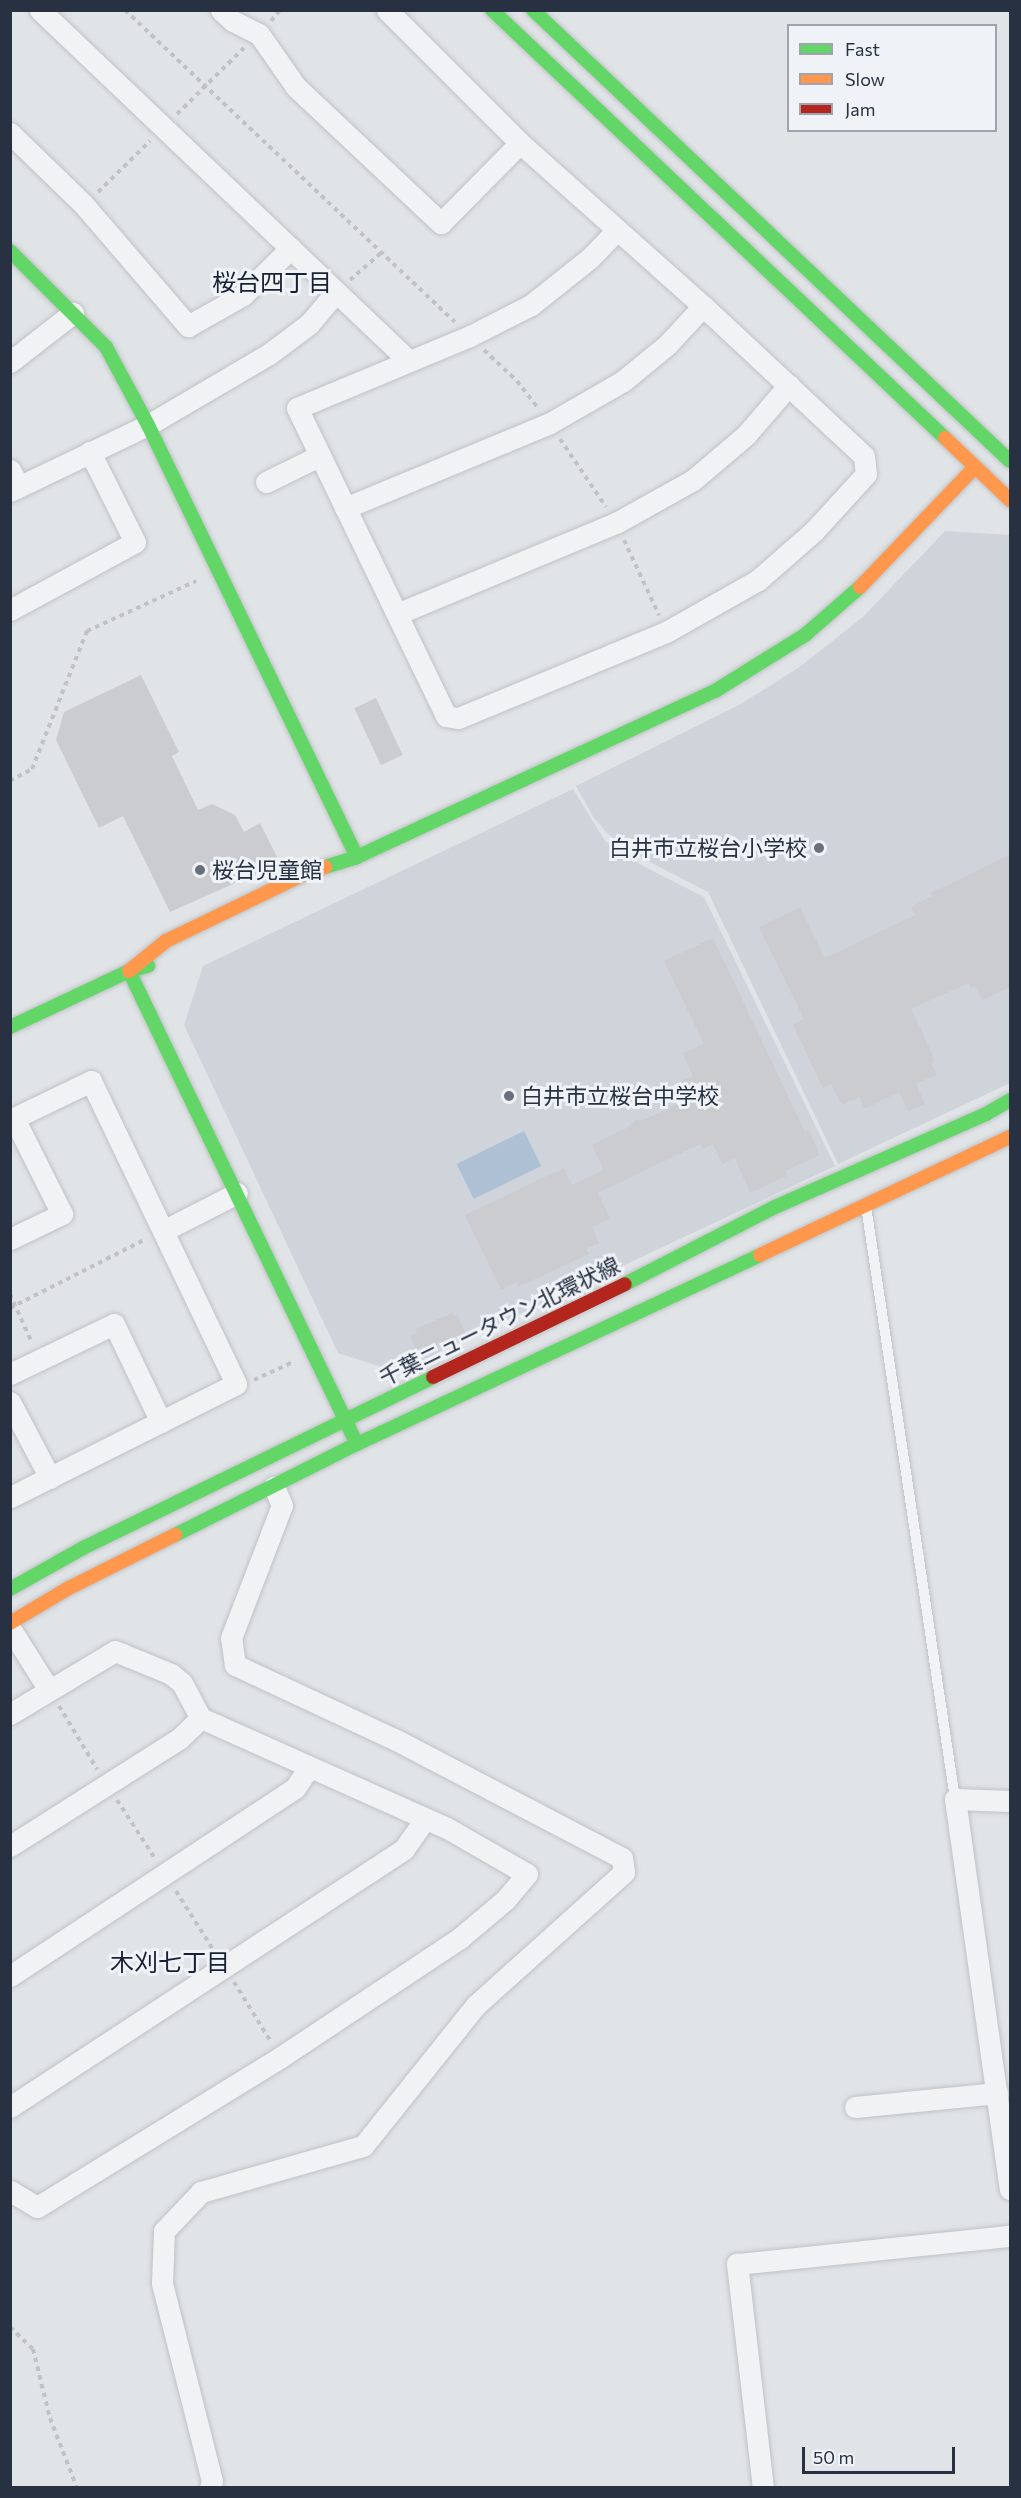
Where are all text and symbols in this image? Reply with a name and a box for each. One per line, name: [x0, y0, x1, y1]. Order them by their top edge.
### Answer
legend: [787, 24, 997, 132]
text: Fast: [845, 38, 880, 60]
text: Slow: [845, 68, 885, 90]
text: Jam: [845, 98, 875, 120]
district label: 桜台四丁目: [212, 268, 332, 296]
place label: 白井市立桜台小学校: [609, 835, 807, 861]
marker: 白井市立桜台小学校: [812, 841, 826, 855]
place label: 桜台児童館: [212, 857, 322, 883]
marker: 桜台児童館: [193, 863, 207, 877]
place label: 白井市立桜台中学校: [521, 1083, 719, 1109]
marker: 白井市立桜台中学校: [502, 1089, 516, 1103]
street label: 千葉ニュータウン北環状線: [375, 1251, 623, 1391]
district label: 木刈七丁目: [110, 1948, 230, 1976]
scale bar: [805, 2435, 958, 2473]
text: 50 m: [813, 2446, 854, 2468]

